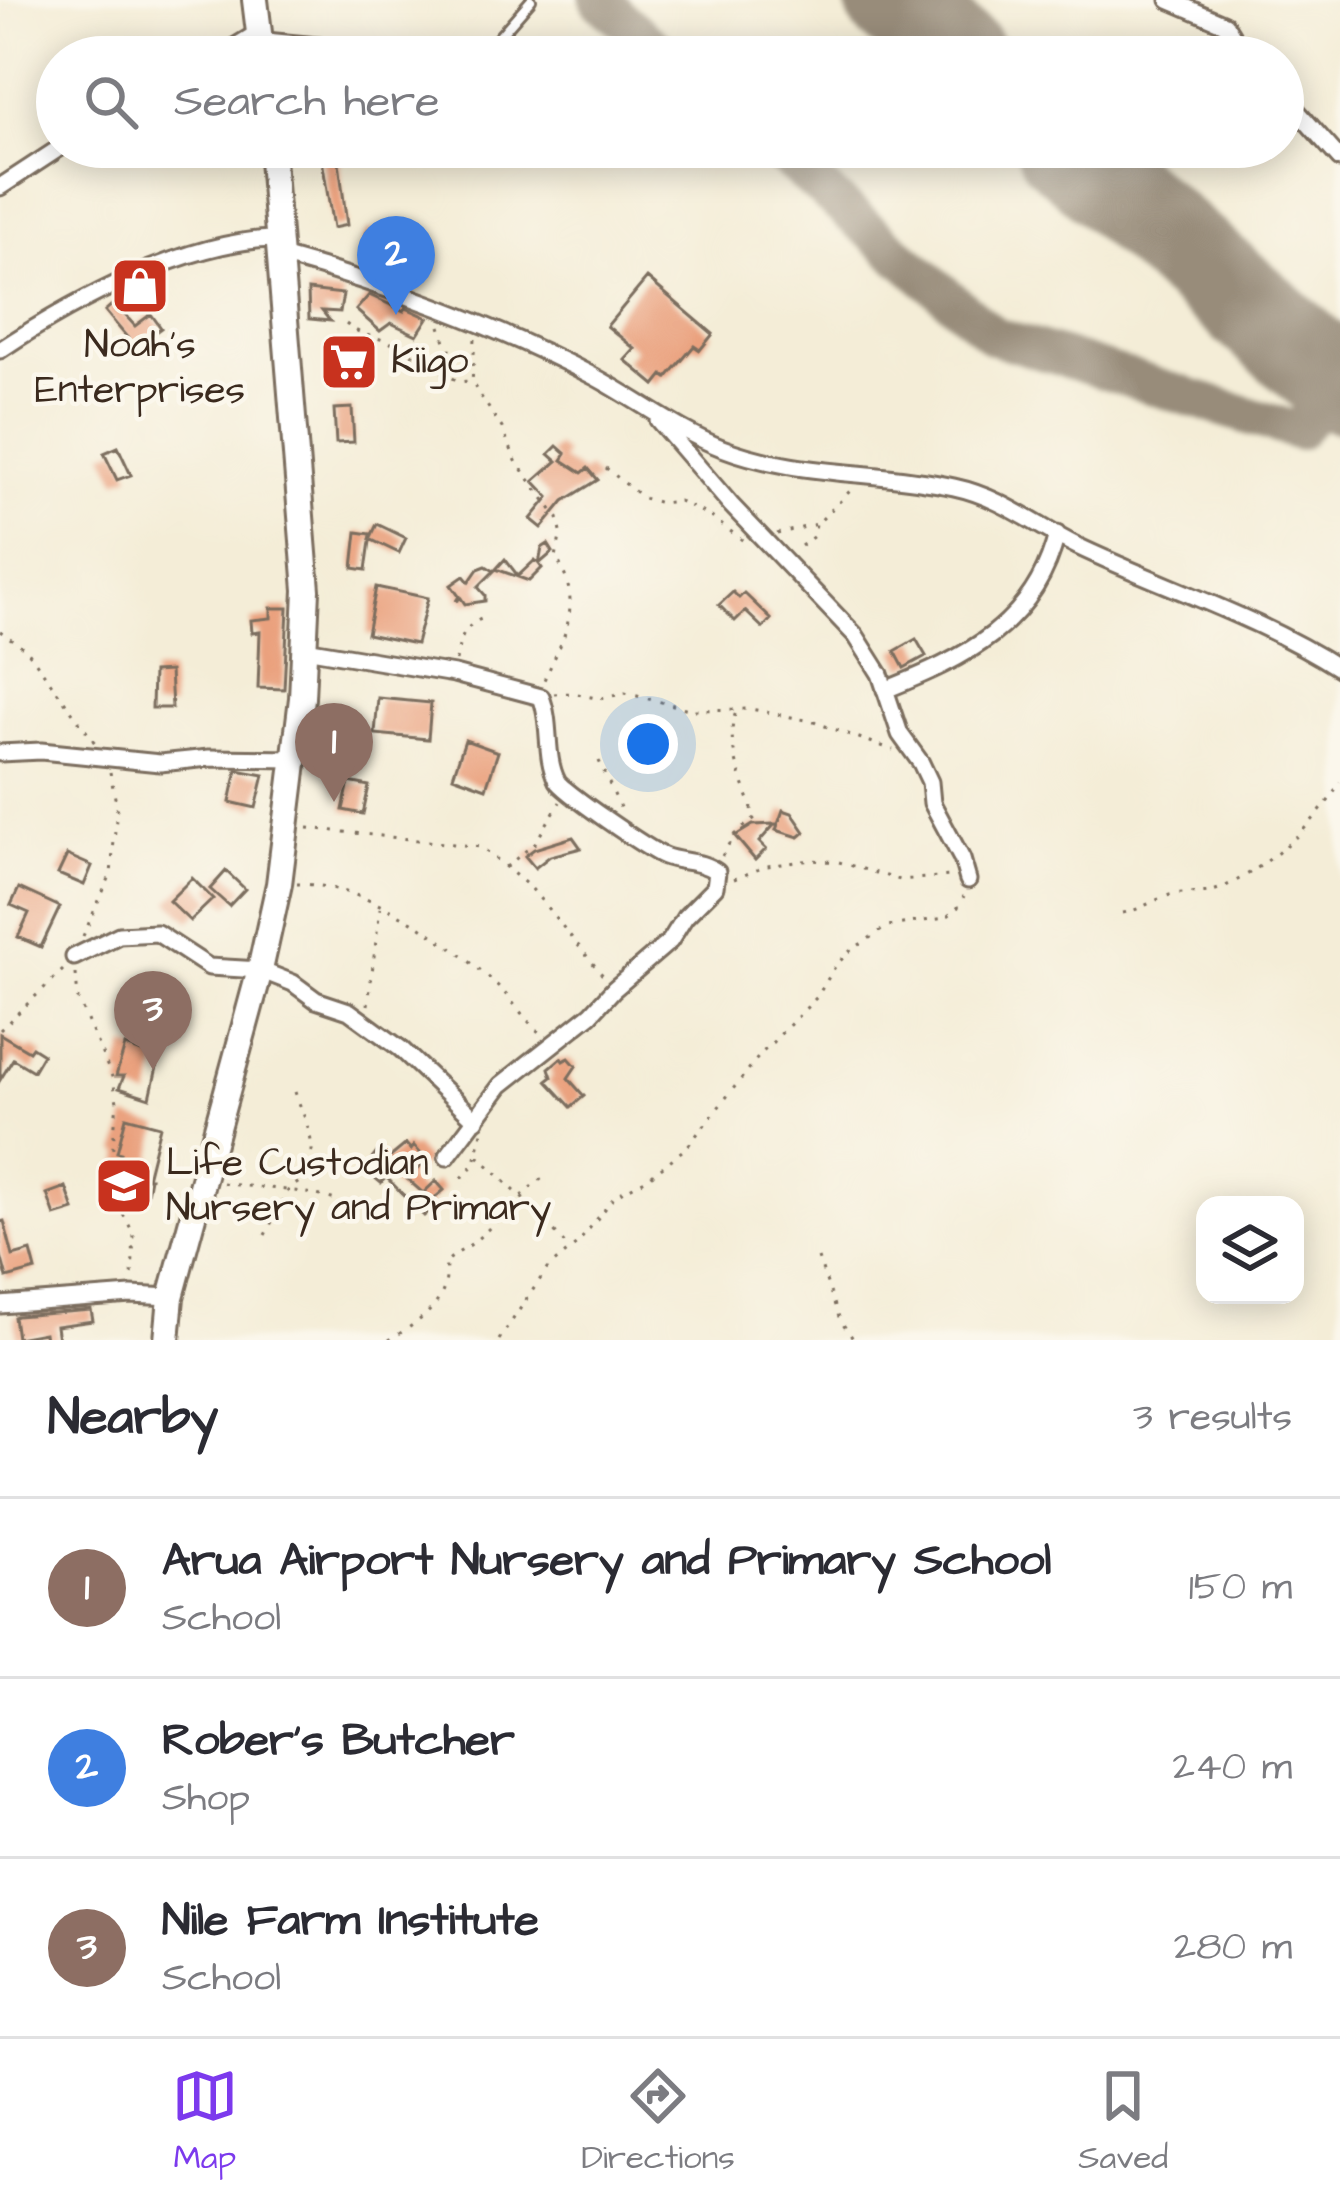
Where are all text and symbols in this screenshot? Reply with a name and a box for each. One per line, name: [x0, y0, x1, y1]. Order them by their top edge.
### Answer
search box: [36, 36, 1304, 168]
icon: search: [78, 69, 144, 135]
text: Search here: [174, 71, 440, 133]
pin: 2: [357, 216, 435, 315]
shop icon: Noah's Enterprises: [109, 255, 171, 317]
place label: Noah's Enterprises: [35, 319, 245, 418]
supermarket icon: Kiigo: [318, 331, 380, 393]
place label: Kiigo: [391, 335, 469, 389]
pin: 1: [295, 703, 373, 802]
your location: [618, 714, 678, 774]
pin: 3: [114, 971, 192, 1070]
place label: Life Custodian Nursery and Primary: [166, 1137, 551, 1237]
school or university icon: Life Custodian Nursery and Primary: [93, 1155, 155, 1217]
map controls: [1196, 1196, 1304, 1304]
button: layers: [1196, 1196, 1304, 1304]
text: Nearby: [48, 1383, 218, 1454]
text: 3 results: [1133, 1391, 1292, 1445]
text: Arua Airport Nursery and Primary School: [162, 1530, 1051, 1592]
text: 1: [85, 1561, 90, 1615]
text: 150 m: [1189, 1561, 1292, 1615]
text: School: [162, 1592, 281, 1646]
text: Rober's Butcher: [162, 1710, 515, 1772]
text: 2: [76, 1741, 98, 1795]
text: 240 m: [1173, 1741, 1292, 1795]
text: Shop: [162, 1772, 250, 1826]
text: Nile Farm Institute: [162, 1890, 539, 1952]
text: 3: [77, 1921, 97, 1975]
text: 280 m: [1174, 1921, 1292, 1975]
text: School: [162, 1952, 281, 2006]
tab: Map: [172, 2063, 238, 2181]
tab: Directions: [581, 2063, 735, 2181]
tab: Saved: [1078, 2063, 1168, 2181]

